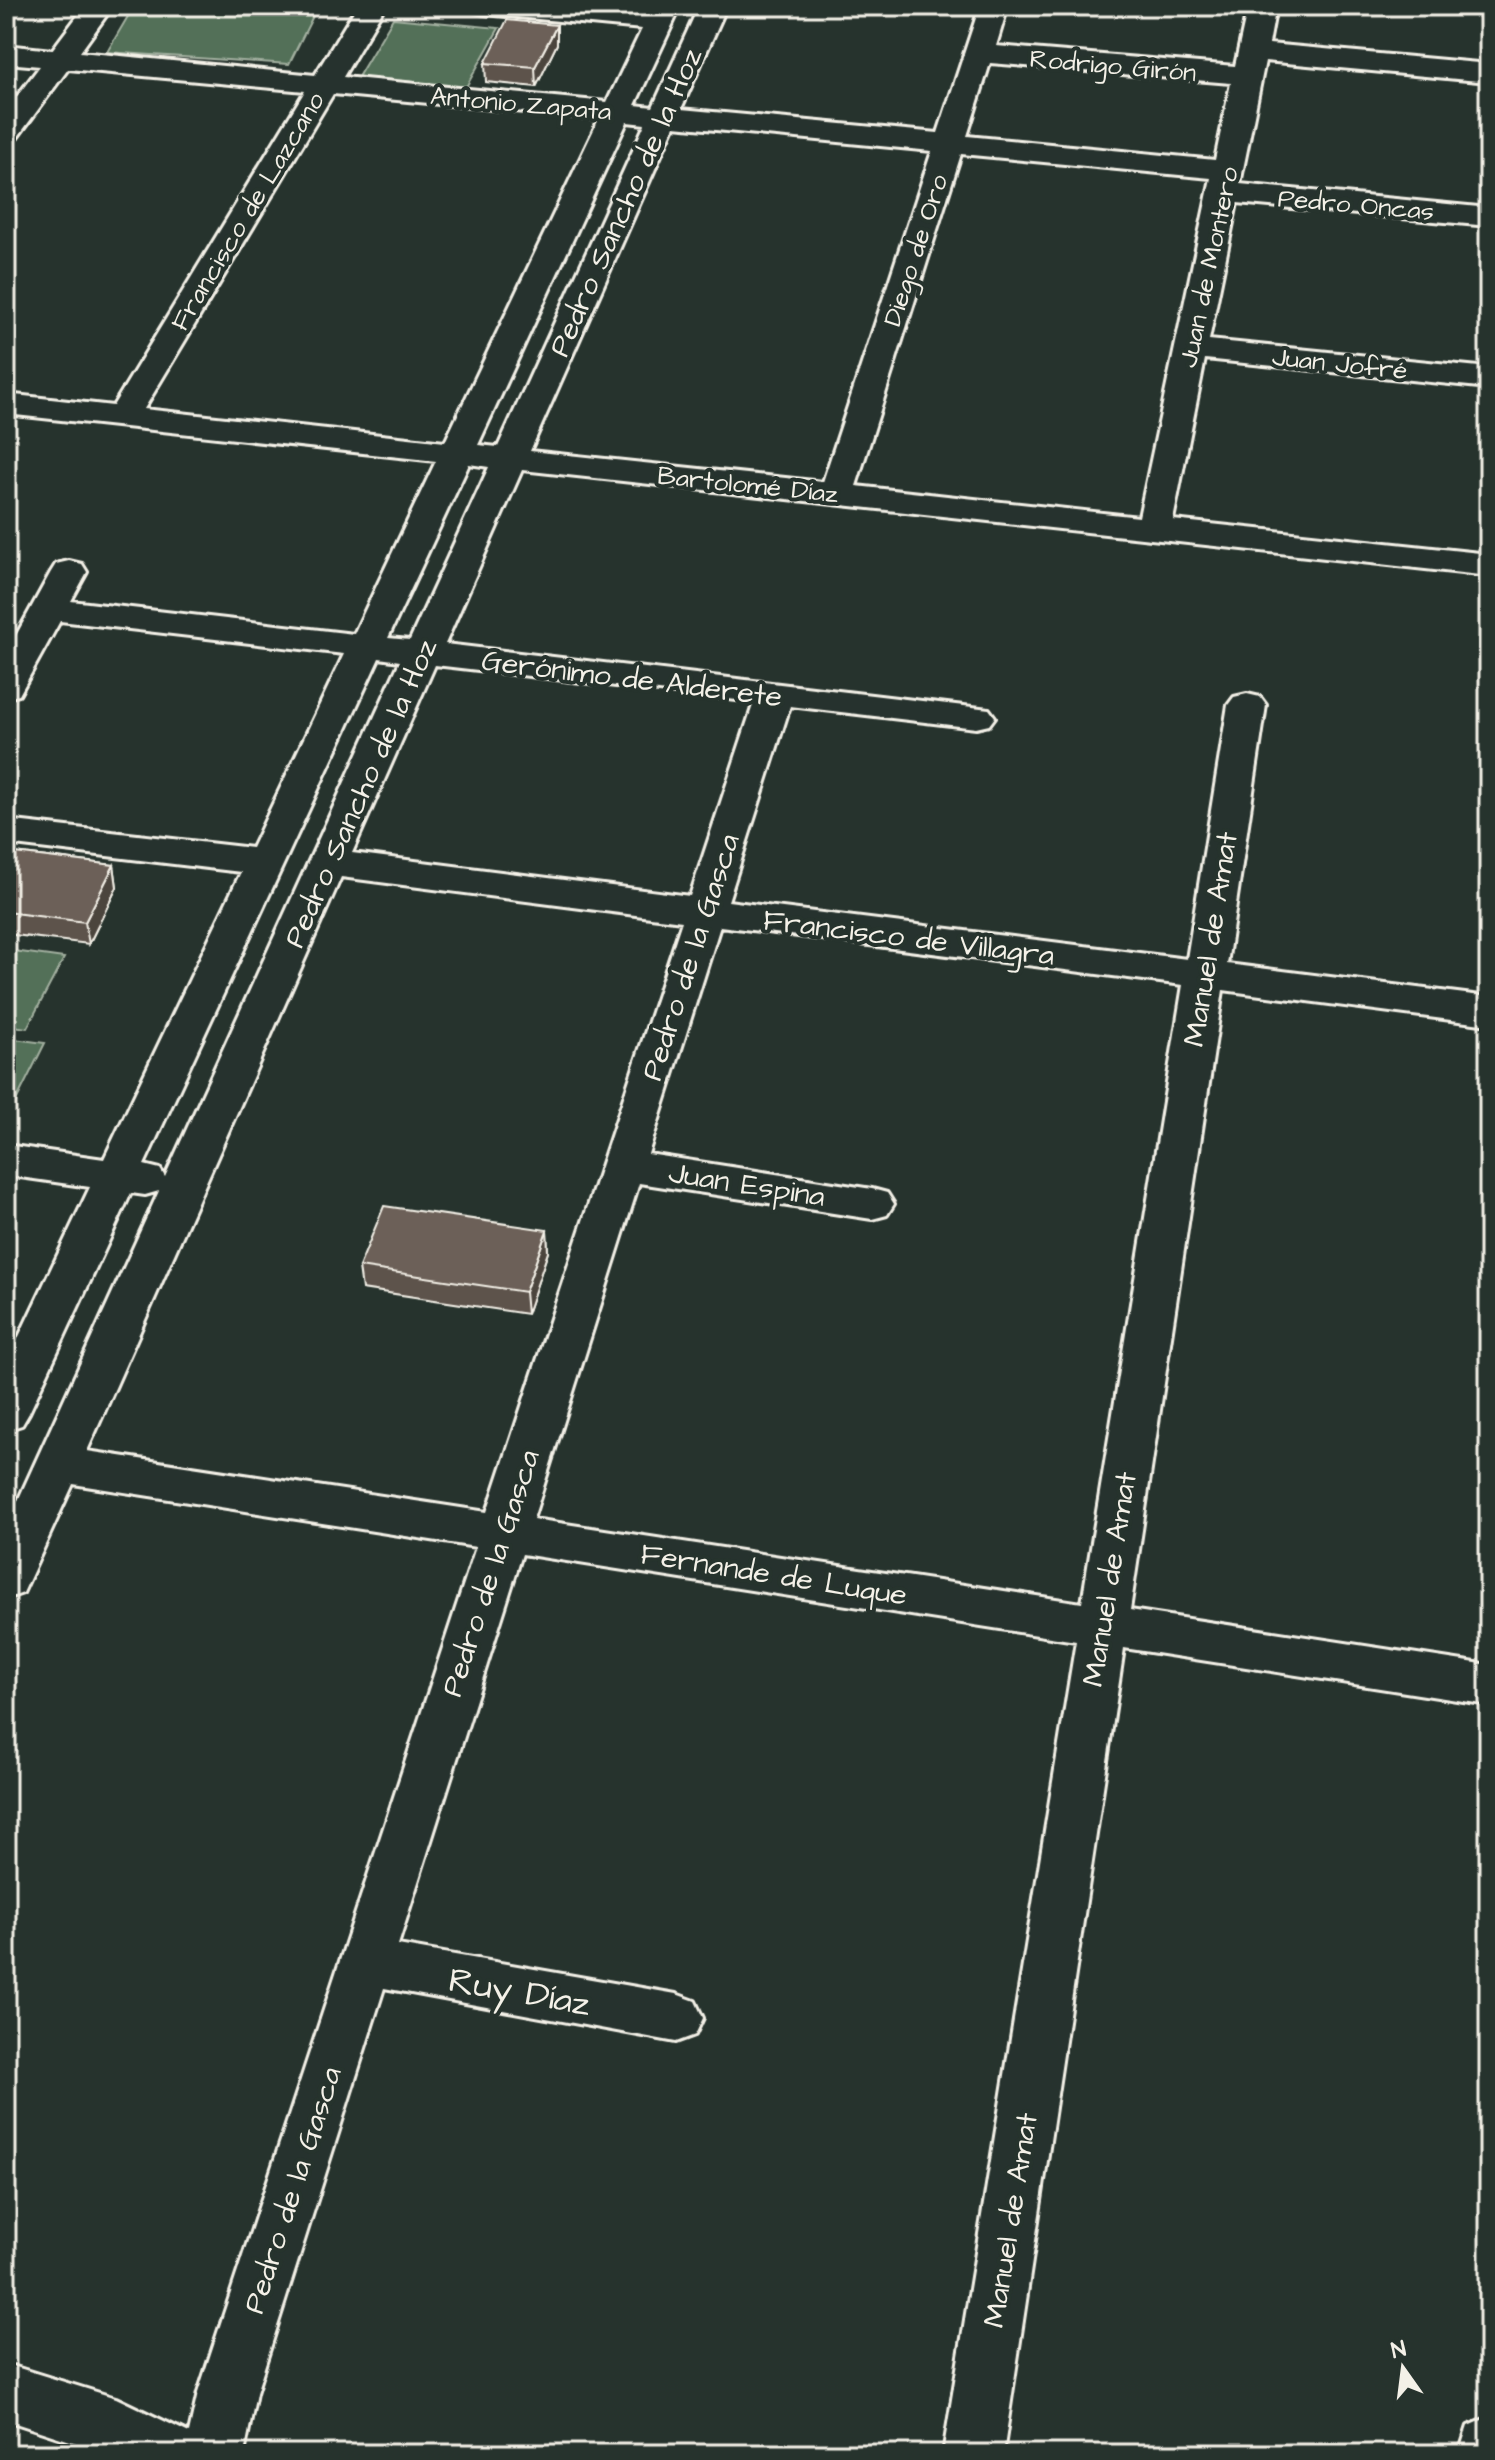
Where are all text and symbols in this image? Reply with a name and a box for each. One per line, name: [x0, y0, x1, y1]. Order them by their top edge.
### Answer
street label: Pedro Sancho de la Hoz: [539, 41, 713, 363]
street label: Rodrigo Girón: [1028, 41, 1198, 93]
street label: Antonio Zapata: [429, 78, 613, 130]
street label: Francisco de Lazcano: [162, 85, 334, 338]
street label: Juan de Montero: [1170, 163, 1248, 371]
street label: Diego de Oro: [874, 169, 959, 331]
street label: Pedro Oncas: [1276, 180, 1435, 230]
street label: Juan Jofré: [1270, 339, 1409, 389]
street label: Bartolomé Díaz: [656, 458, 840, 512]
street label: Pedro Sancho de la Hoz: [274, 632, 448, 954]
street label: Gerónimo de Alderete: [479, 640, 785, 718]
street label: Pedro de la Gasca: [631, 829, 751, 1086]
street label: Manuel de Amat: [1173, 829, 1249, 1050]
street label: Francisco de Villagra: [761, 899, 1057, 978]
street label: Juan Espina: [666, 1152, 828, 1218]
street label: Pedro de la Gasca: [431, 1445, 551, 1702]
street label: Manuel de Amat: [1072, 1469, 1148, 1690]
street label: Fernande de Luque: [638, 1533, 910, 1617]
street label: Ruy Díaz: [445, 1955, 595, 2030]
street label: Pedro de la Gasca: [233, 2062, 353, 2319]
street label: Manuel de Amat: [973, 2110, 1049, 2331]
north arrow: [1363, 2328, 1443, 2408]
text: N: [1388, 2333, 1409, 2367]

